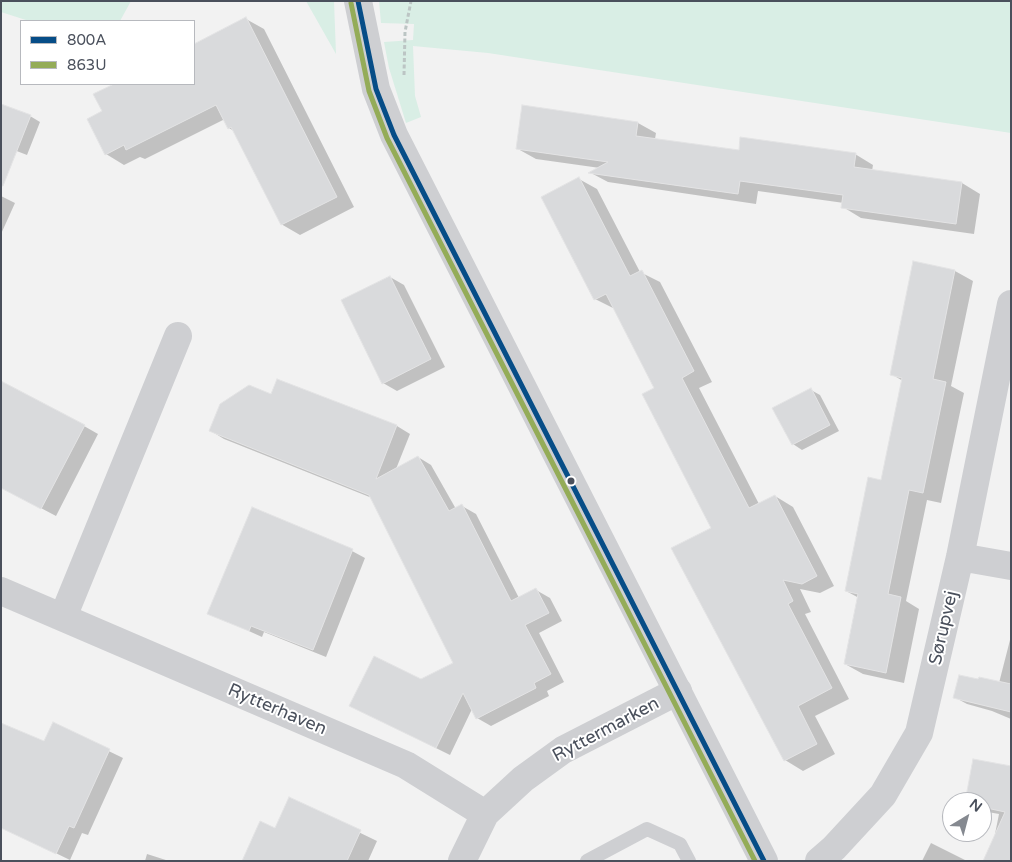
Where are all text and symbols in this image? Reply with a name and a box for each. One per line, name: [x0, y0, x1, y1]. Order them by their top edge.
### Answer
legend: [20, 20, 195, 85]
text: 800A: [67, 31, 106, 49]
text: 863U: [67, 56, 107, 74]
unlabelled marker: [566, 476, 576, 486]
street label: Sørupvej: [925, 589, 963, 667]
street label: Rytterhaven: [224, 680, 330, 740]
street label: Ryttermarken: [549, 693, 663, 767]
north arrow: [942, 792, 992, 842]
text: N: [966, 795, 985, 816]

